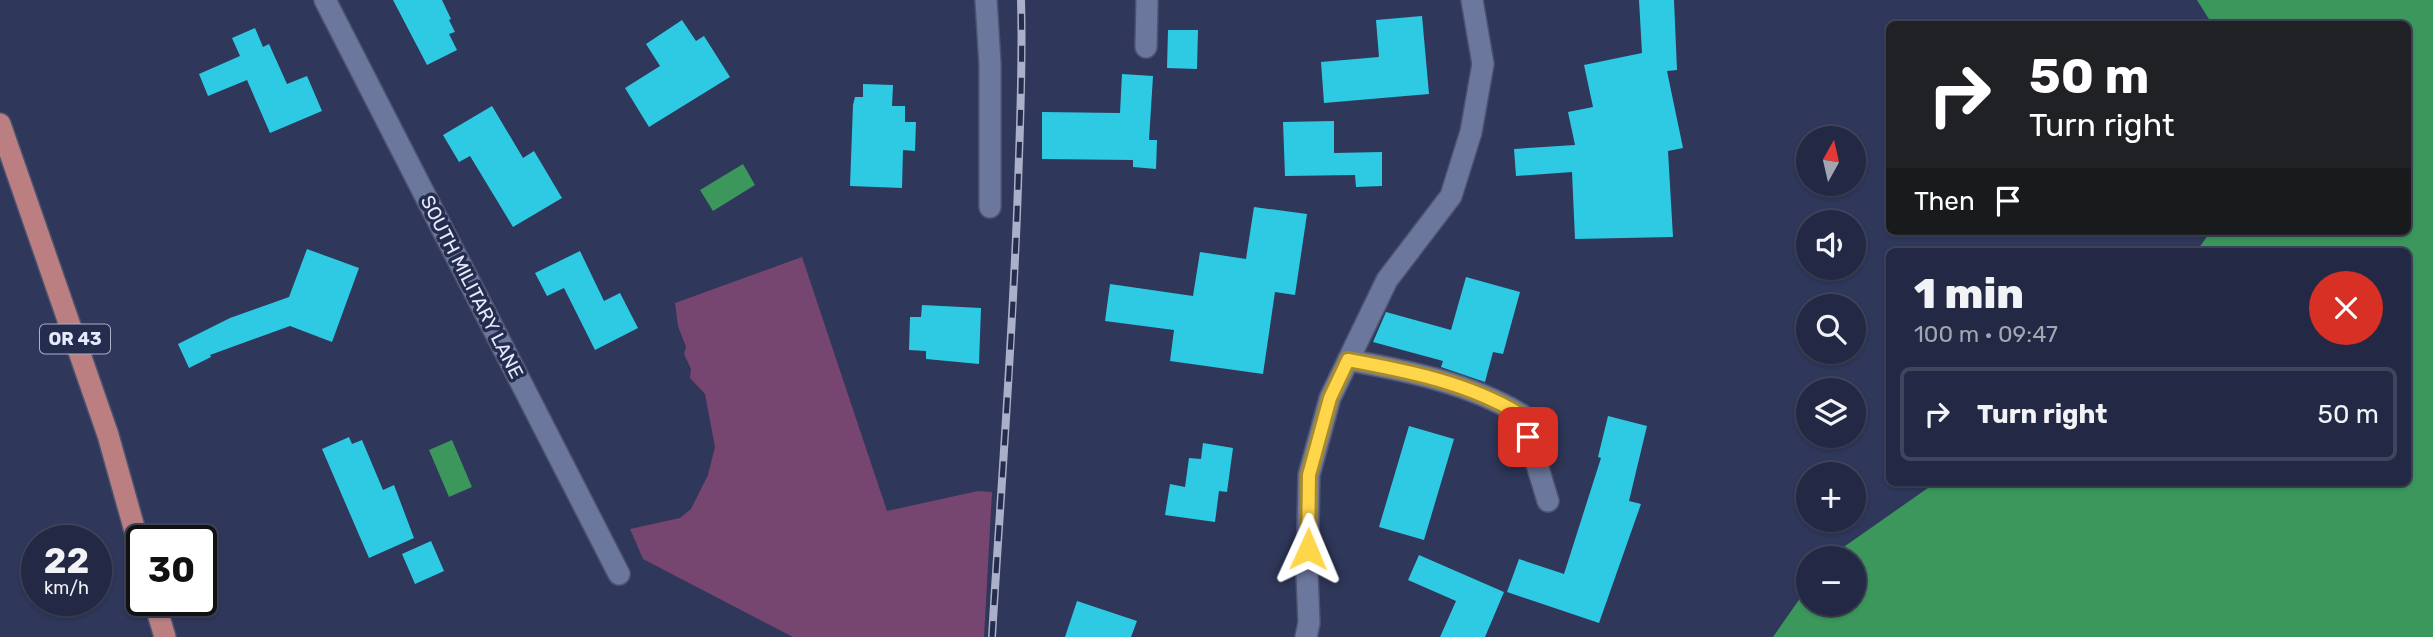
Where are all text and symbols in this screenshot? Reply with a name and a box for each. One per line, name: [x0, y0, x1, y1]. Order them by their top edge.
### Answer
text: 50 m: [2029, 47, 2149, 105]
icon: right: [1914, 49, 2005, 140]
text: Turn right: [2029, 106, 2174, 144]
north arrow: [1796, 126, 1866, 196]
map controls: [1796, 126, 1866, 616]
icon: arrive: [1989, 182, 2027, 220]
text: Then: [1914, 186, 1975, 217]
street label: SOUTH MILITARY LANE: [416, 192, 528, 382]
button: sound: [1796, 210, 1866, 280]
text: 1 min: [1914, 269, 2024, 319]
button: close: [2309, 271, 2383, 345]
button: search: [1796, 294, 1866, 364]
text: 100 m · 09:47: [1914, 320, 2058, 348]
road number: OR 43: [40, 324, 110, 354]
button: layers: [1796, 378, 1866, 448]
icon: right: [1918, 395, 1956, 433]
text: Turn right: [1977, 399, 2107, 430]
text: 50 m: [2318, 399, 2379, 430]
pin: [1498, 407, 1558, 467]
icon: arrive: [1509, 418, 1547, 456]
button: +: [1796, 462, 1866, 532]
position arrow: [1271, 512, 1345, 586]
speed limit sign: 30: [126, 525, 217, 616]
text: 22: [44, 540, 89, 582]
button: −: [1796, 546, 1866, 616]
text: km/h: [44, 577, 89, 599]

